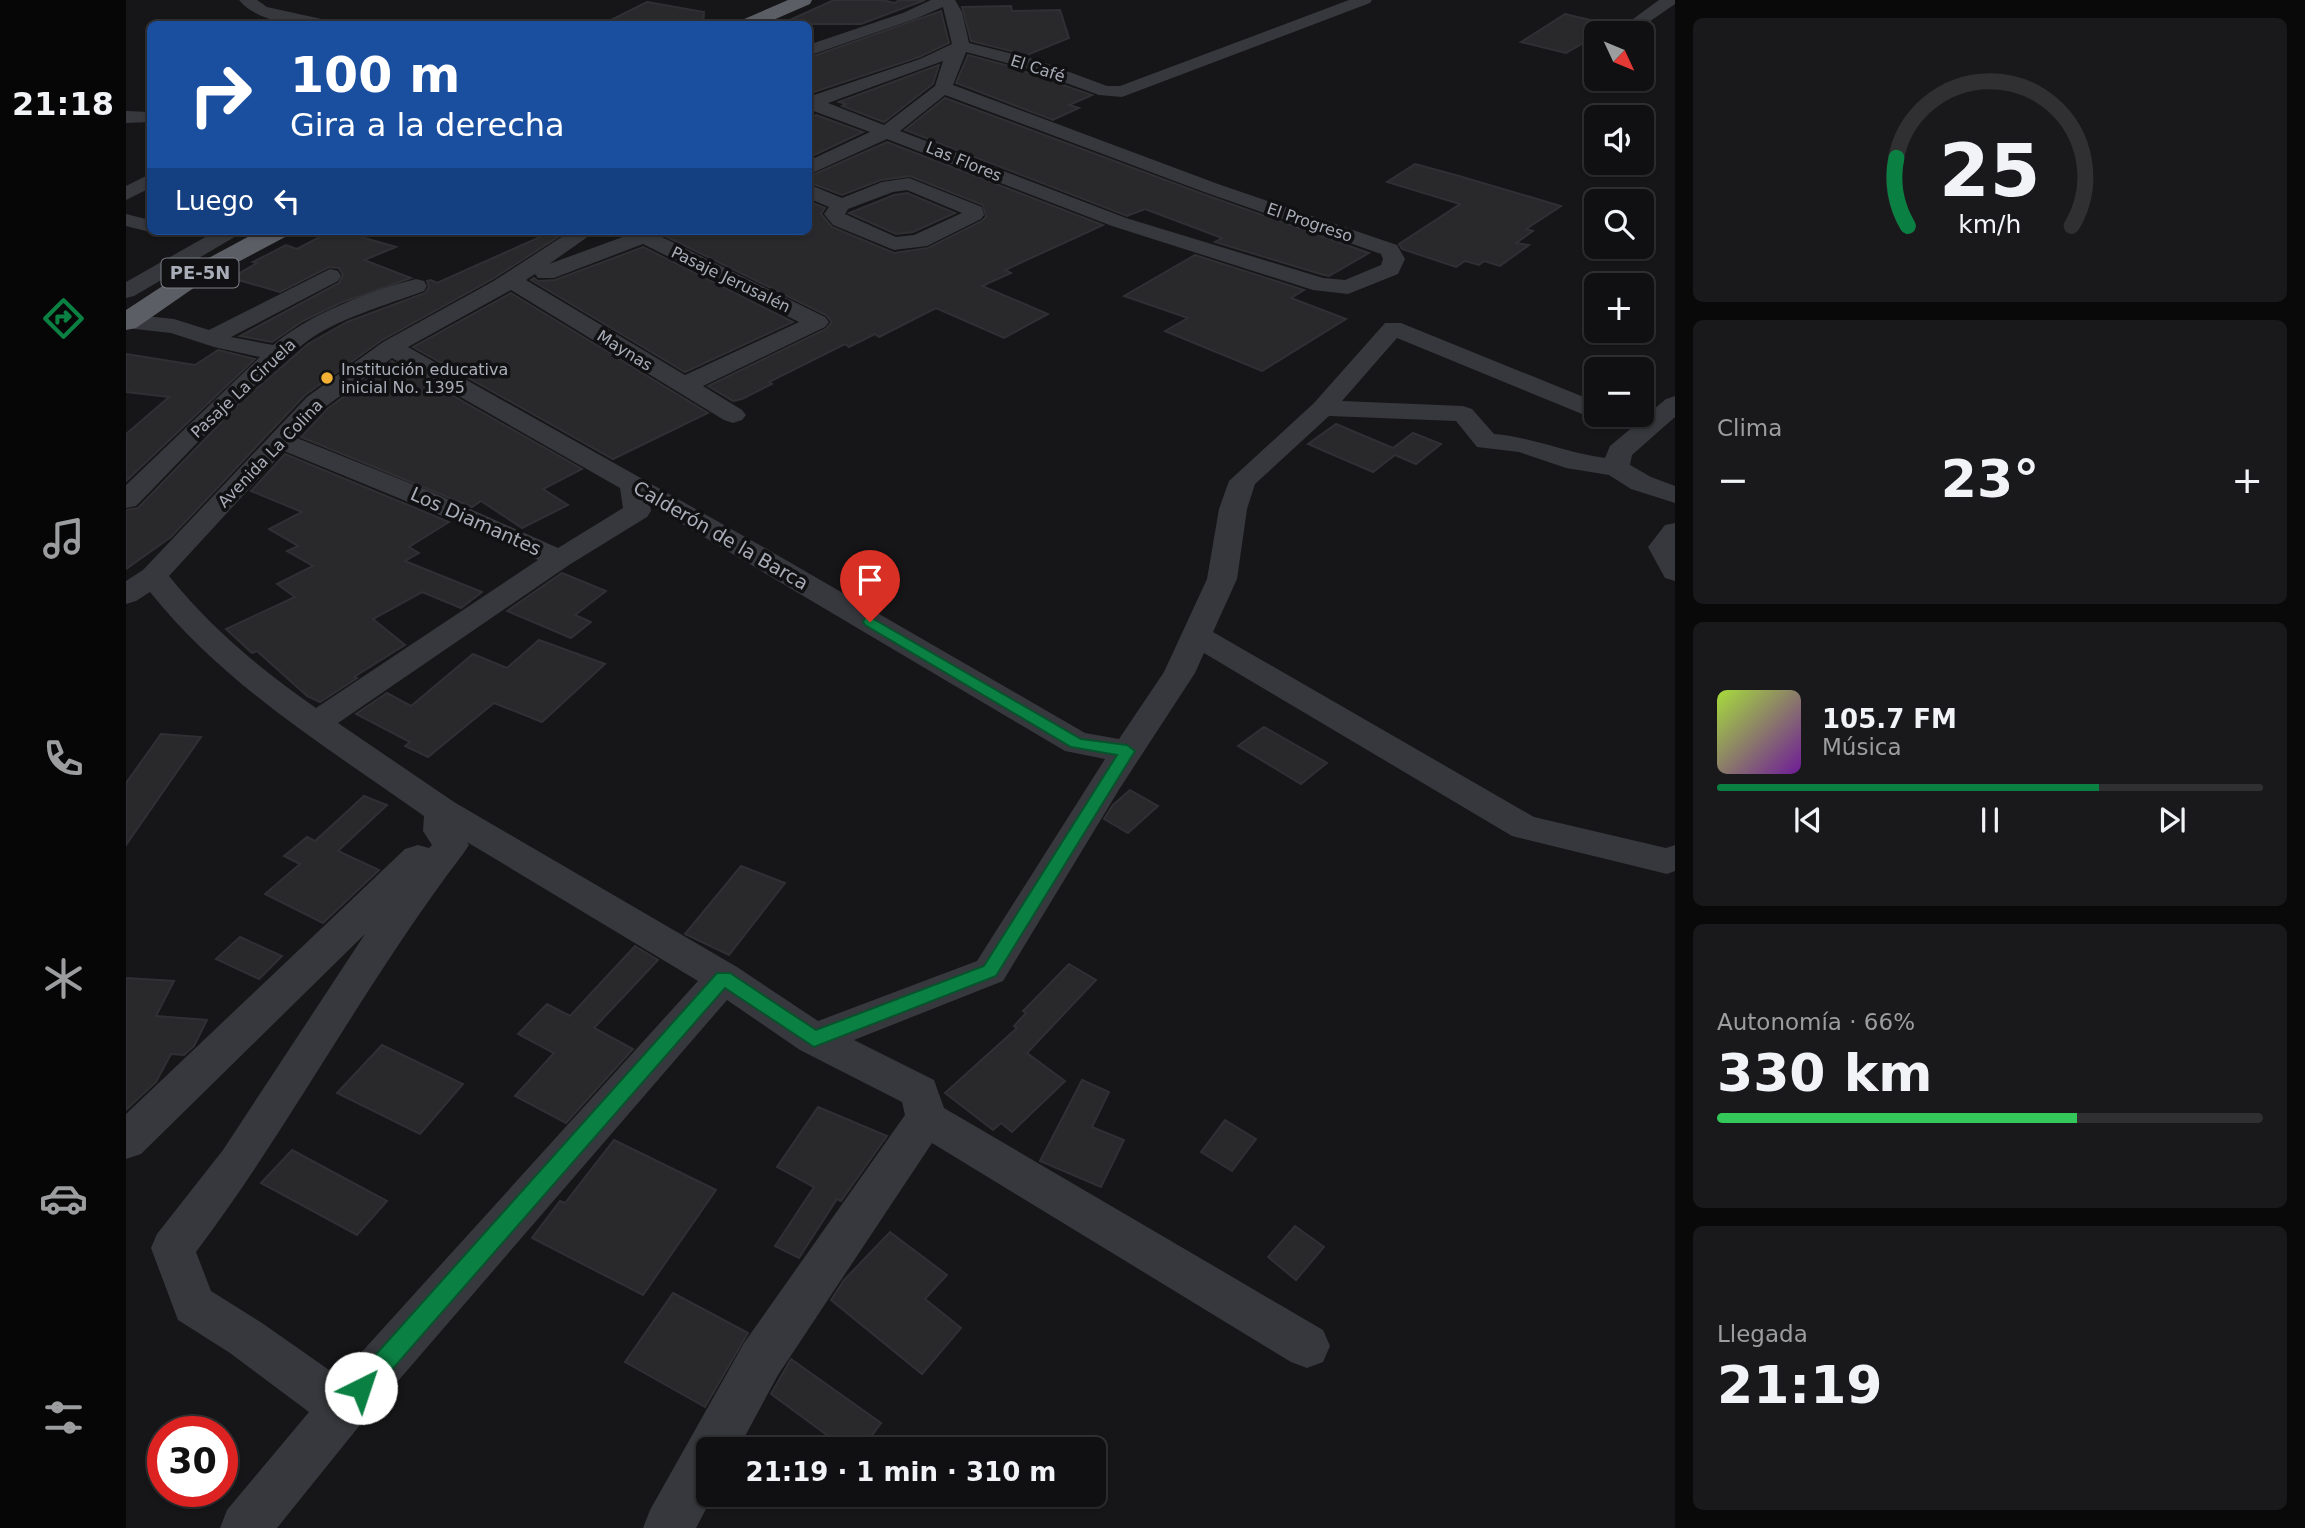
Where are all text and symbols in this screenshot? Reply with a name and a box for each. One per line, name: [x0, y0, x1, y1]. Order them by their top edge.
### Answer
north arrow: [1584, 21, 1654, 91]
map controls: [1584, 21, 1654, 427]
text: 100 m: [290, 47, 460, 104]
icon: right: [175, 49, 266, 140]
street label: El Café: [1008, 51, 1067, 86]
text: 21:18: [12, 85, 114, 123]
button: sound: [1584, 105, 1654, 175]
text: Gira a la derecha: [290, 106, 565, 144]
text: 25: [1939, 128, 2041, 213]
street label: Las Flores: [923, 138, 1004, 185]
icon: left: [268, 182, 306, 220]
text: Luego: [175, 186, 254, 216]
button: search: [1584, 189, 1654, 259]
street label: El Progreso: [1264, 199, 1355, 246]
text: km/h: [1958, 210, 2022, 239]
street label: Pasaje Jerusalén: [668, 242, 793, 317]
road number: PE-5N: [162, 258, 238, 288]
button: +: [1584, 273, 1654, 343]
icon: directions: [39, 294, 88, 343]
street label: Maynas: [594, 326, 656, 375]
street label: Pasaje La Ciruela: [187, 335, 300, 442]
button: −: [1584, 357, 1654, 427]
place label: Institución educativa inicial No. 1395: [341, 360, 508, 397]
marker: Institución educativa inicial No. 1395: [319, 370, 335, 386]
street label: Avenida La Colina: [214, 395, 327, 511]
text: Clima: [1717, 415, 1782, 441]
text: 23°: [1941, 449, 2039, 509]
text: −: [1717, 458, 1749, 502]
text: +: [2231, 458, 2263, 502]
street label: Calderón de la Barca: [630, 476, 812, 594]
street label: Los Diamantes: [407, 482, 545, 560]
icon: music: [39, 514, 88, 563]
pin: [840, 550, 900, 622]
icon: arrive: [851, 561, 889, 599]
text: 105.7 FM: [1822, 704, 1957, 734]
icon: phone: [39, 734, 88, 783]
text: Música: [1822, 734, 1902, 760]
icon: previous: [1789, 801, 1827, 839]
icon: pause: [1971, 801, 2009, 839]
icon: next: [2153, 801, 2191, 839]
icon: climate: [39, 954, 88, 1003]
text: Autonomía · 66%: [1717, 1009, 1915, 1035]
text: 330 km: [1717, 1043, 1932, 1103]
icon: car: [39, 1174, 88, 1223]
text: Llegada: [1717, 1321, 1808, 1347]
position arrow: [324, 1351, 398, 1425]
text: 21:19: [1717, 1355, 1883, 1415]
icon: filters: [39, 1393, 88, 1442]
speed limit sign: 30: [147, 1416, 238, 1507]
text: 21:19 · 1 min · 310 m: [746, 1457, 1056, 1487]

